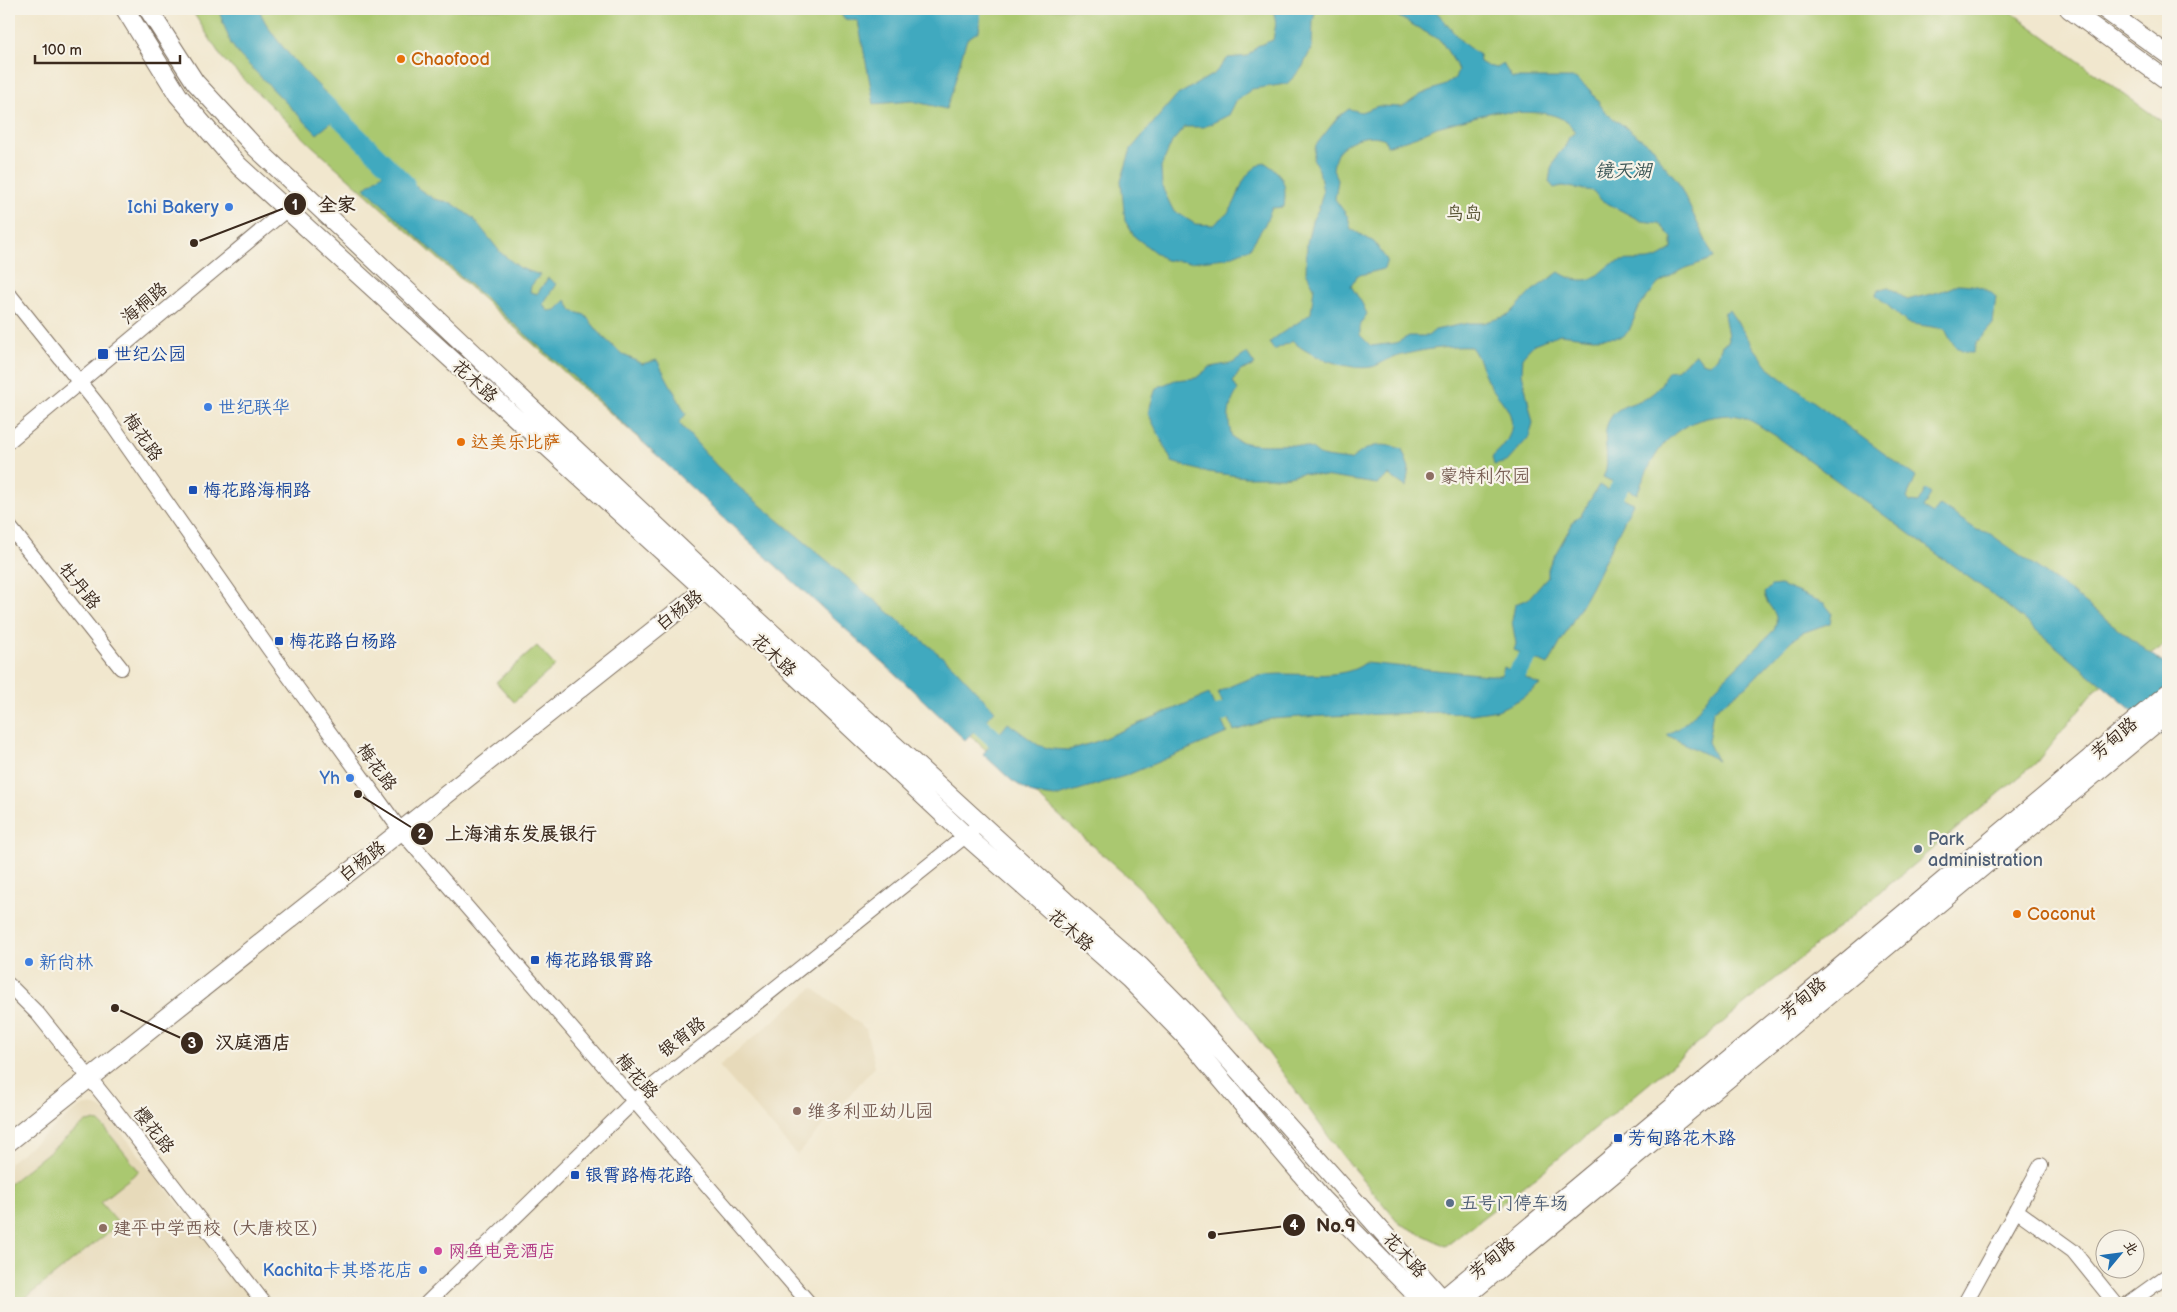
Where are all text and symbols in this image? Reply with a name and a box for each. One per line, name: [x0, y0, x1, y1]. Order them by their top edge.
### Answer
scale bar: [35, 32, 180, 64]
text: 100 m: [42, 41, 82, 60]
place label: Chaofood: [411, 49, 490, 70]
marker: Chaofood: [395, 53, 407, 65]
water label: 镜天湖: [1594, 160, 1653, 183]
callout: 全家: [283, 187, 366, 221]
text: 全家: [318, 194, 356, 217]
text: 1: [292, 196, 298, 215]
place label: Ichi Bakery: [128, 197, 220, 218]
marker: Ichi Bakery: [223, 201, 235, 213]
park label: 鸟岛: [1446, 203, 1482, 224]
street label: 海桐路: [117, 278, 172, 329]
place label: 世纪公园: [114, 344, 186, 365]
marker: 世纪公园: [96, 347, 110, 361]
street label: 花木路: [448, 356, 502, 407]
place label: 世纪联华: [218, 397, 290, 418]
marker: 世纪联华: [202, 401, 214, 413]
street label: 梅花路: [119, 409, 167, 465]
place label: 达美乐比萨: [471, 432, 561, 453]
marker: 达美乐比萨: [455, 436, 467, 448]
place label: 蒙特利尔园: [1440, 466, 1530, 487]
marker: 蒙特利尔园: [1424, 470, 1436, 482]
place label: 梅花路海桐路: [203, 480, 311, 501]
marker: 梅花路海桐路: [187, 484, 199, 496]
street label: 牡丹路: [54, 559, 105, 614]
street label: 白杨路: [652, 585, 707, 635]
street label: 花木路: [747, 629, 801, 681]
place label: 梅花路白杨路: [289, 631, 397, 652]
marker: 梅花路白杨路: [273, 635, 285, 647]
street label: 芳甸路: [2087, 713, 2142, 764]
street label: 梅花路: [352, 739, 401, 795]
place label: Yh: [319, 768, 340, 789]
marker: Yh: [344, 772, 356, 784]
callout: 上海浦东发展银行: [410, 817, 607, 851]
text: 上海浦东发展银行: [445, 823, 597, 846]
text: 2: [418, 825, 427, 844]
place label: Park administration: [1928, 829, 2043, 871]
street label: 白杨路: [335, 836, 390, 886]
marker: Park administration: [1912, 843, 1924, 855]
place label: Coconut: [2027, 904, 2096, 925]
street label: 花木路: [1043, 905, 1098, 956]
marker: Coconut: [2011, 908, 2023, 920]
place label: 梅花路银霄路: [545, 950, 653, 971]
place label: 新尚林: [39, 952, 93, 973]
marker: 梅花路银霄路: [529, 954, 541, 966]
marker: 新尚林: [23, 956, 35, 968]
street label: 芳甸路: [1776, 973, 1831, 1024]
street label: 银宵路: [655, 1012, 710, 1062]
callout: 汉庭酒店: [180, 1026, 301, 1060]
text: 汉庭酒店: [215, 1032, 291, 1055]
text: 3: [188, 1034, 197, 1053]
street label: 梅花路: [611, 1049, 662, 1104]
place label: 维多利亚幼儿园: [807, 1101, 933, 1122]
street label: 樱花路: [129, 1103, 179, 1158]
marker: 维多利亚幼儿园: [791, 1105, 803, 1117]
place label: 芳甸路花木路: [1628, 1128, 1736, 1149]
marker: 芳甸路花木路: [1612, 1132, 1624, 1144]
place label: 银霄路梅花路: [585, 1165, 693, 1186]
marker: 银霄路梅花路: [569, 1169, 581, 1181]
place label: 五号门停车场: [1460, 1193, 1568, 1214]
marker: 五号门停车场: [1444, 1197, 1456, 1209]
callout: No.9: [1281, 1208, 1366, 1242]
text: No.9: [1316, 1215, 1356, 1238]
text: 4: [1290, 1216, 1299, 1235]
place label: 建平中学西校（大唐校区）: [113, 1218, 329, 1239]
marker: 建平中学西校（大唐校区）: [97, 1222, 109, 1234]
street label: 花木路: [1379, 1228, 1431, 1282]
north arrow: [2094, 1230, 2144, 1280]
street label: 芳甸路: [1465, 1233, 1520, 1284]
text: 北: [2120, 1238, 2142, 1258]
place label: 网鱼电竞酒店: [448, 1241, 556, 1262]
marker: 网鱼电竞酒店: [432, 1245, 444, 1257]
place label: Kachita卡其塔花店: [262, 1260, 413, 1281]
marker: Kachita卡其塔花店: [417, 1264, 429, 1276]

